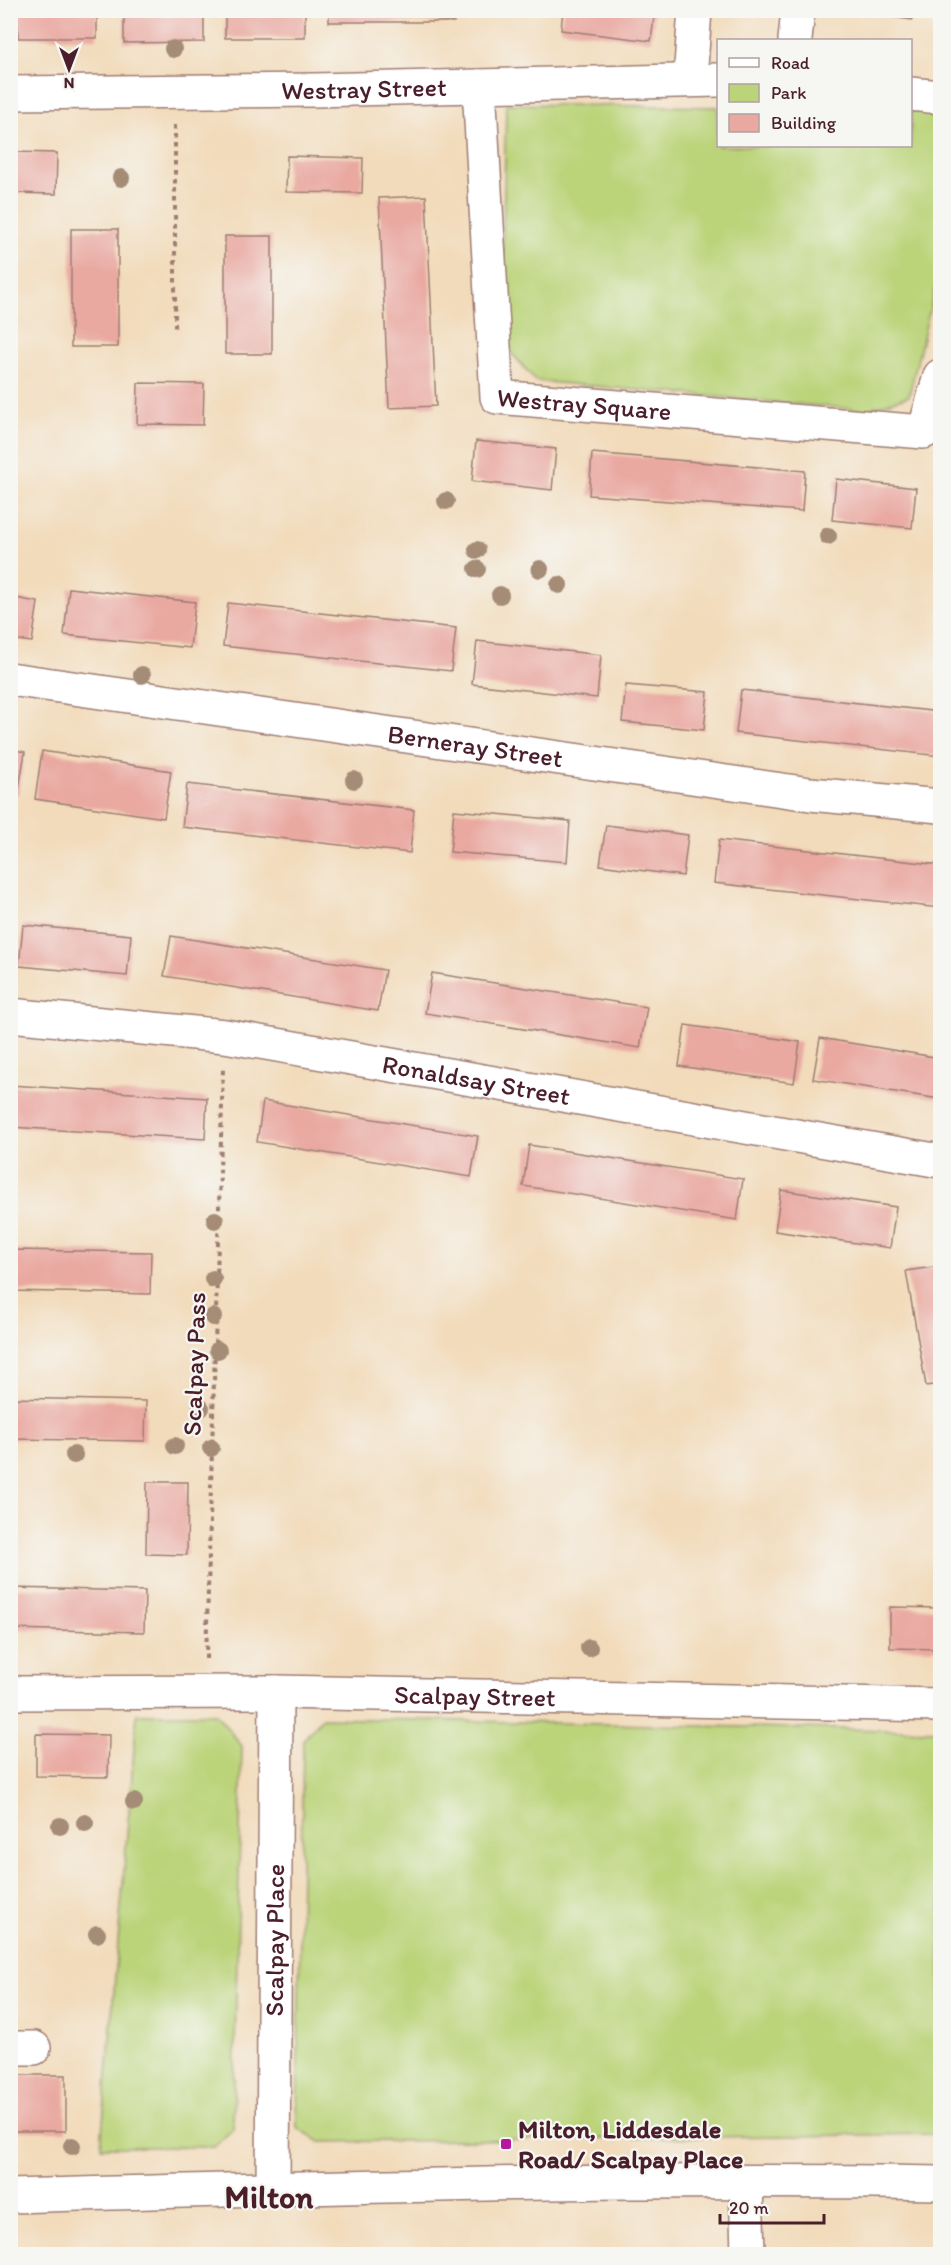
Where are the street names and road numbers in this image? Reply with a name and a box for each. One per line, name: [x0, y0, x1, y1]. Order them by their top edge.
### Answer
street label: Westray Street: [281, 71, 447, 106]
street label: Westray Square: [496, 381, 673, 427]
street label: Berneray Street: [385, 717, 565, 774]
street label: Ronaldsay Street: [380, 1048, 573, 1112]
street label: Scalpay Pass: [175, 1292, 213, 1436]
street label: Scalpay Street: [394, 1678, 556, 1713]
street label: Scalpay Place: [258, 1864, 291, 2016]

